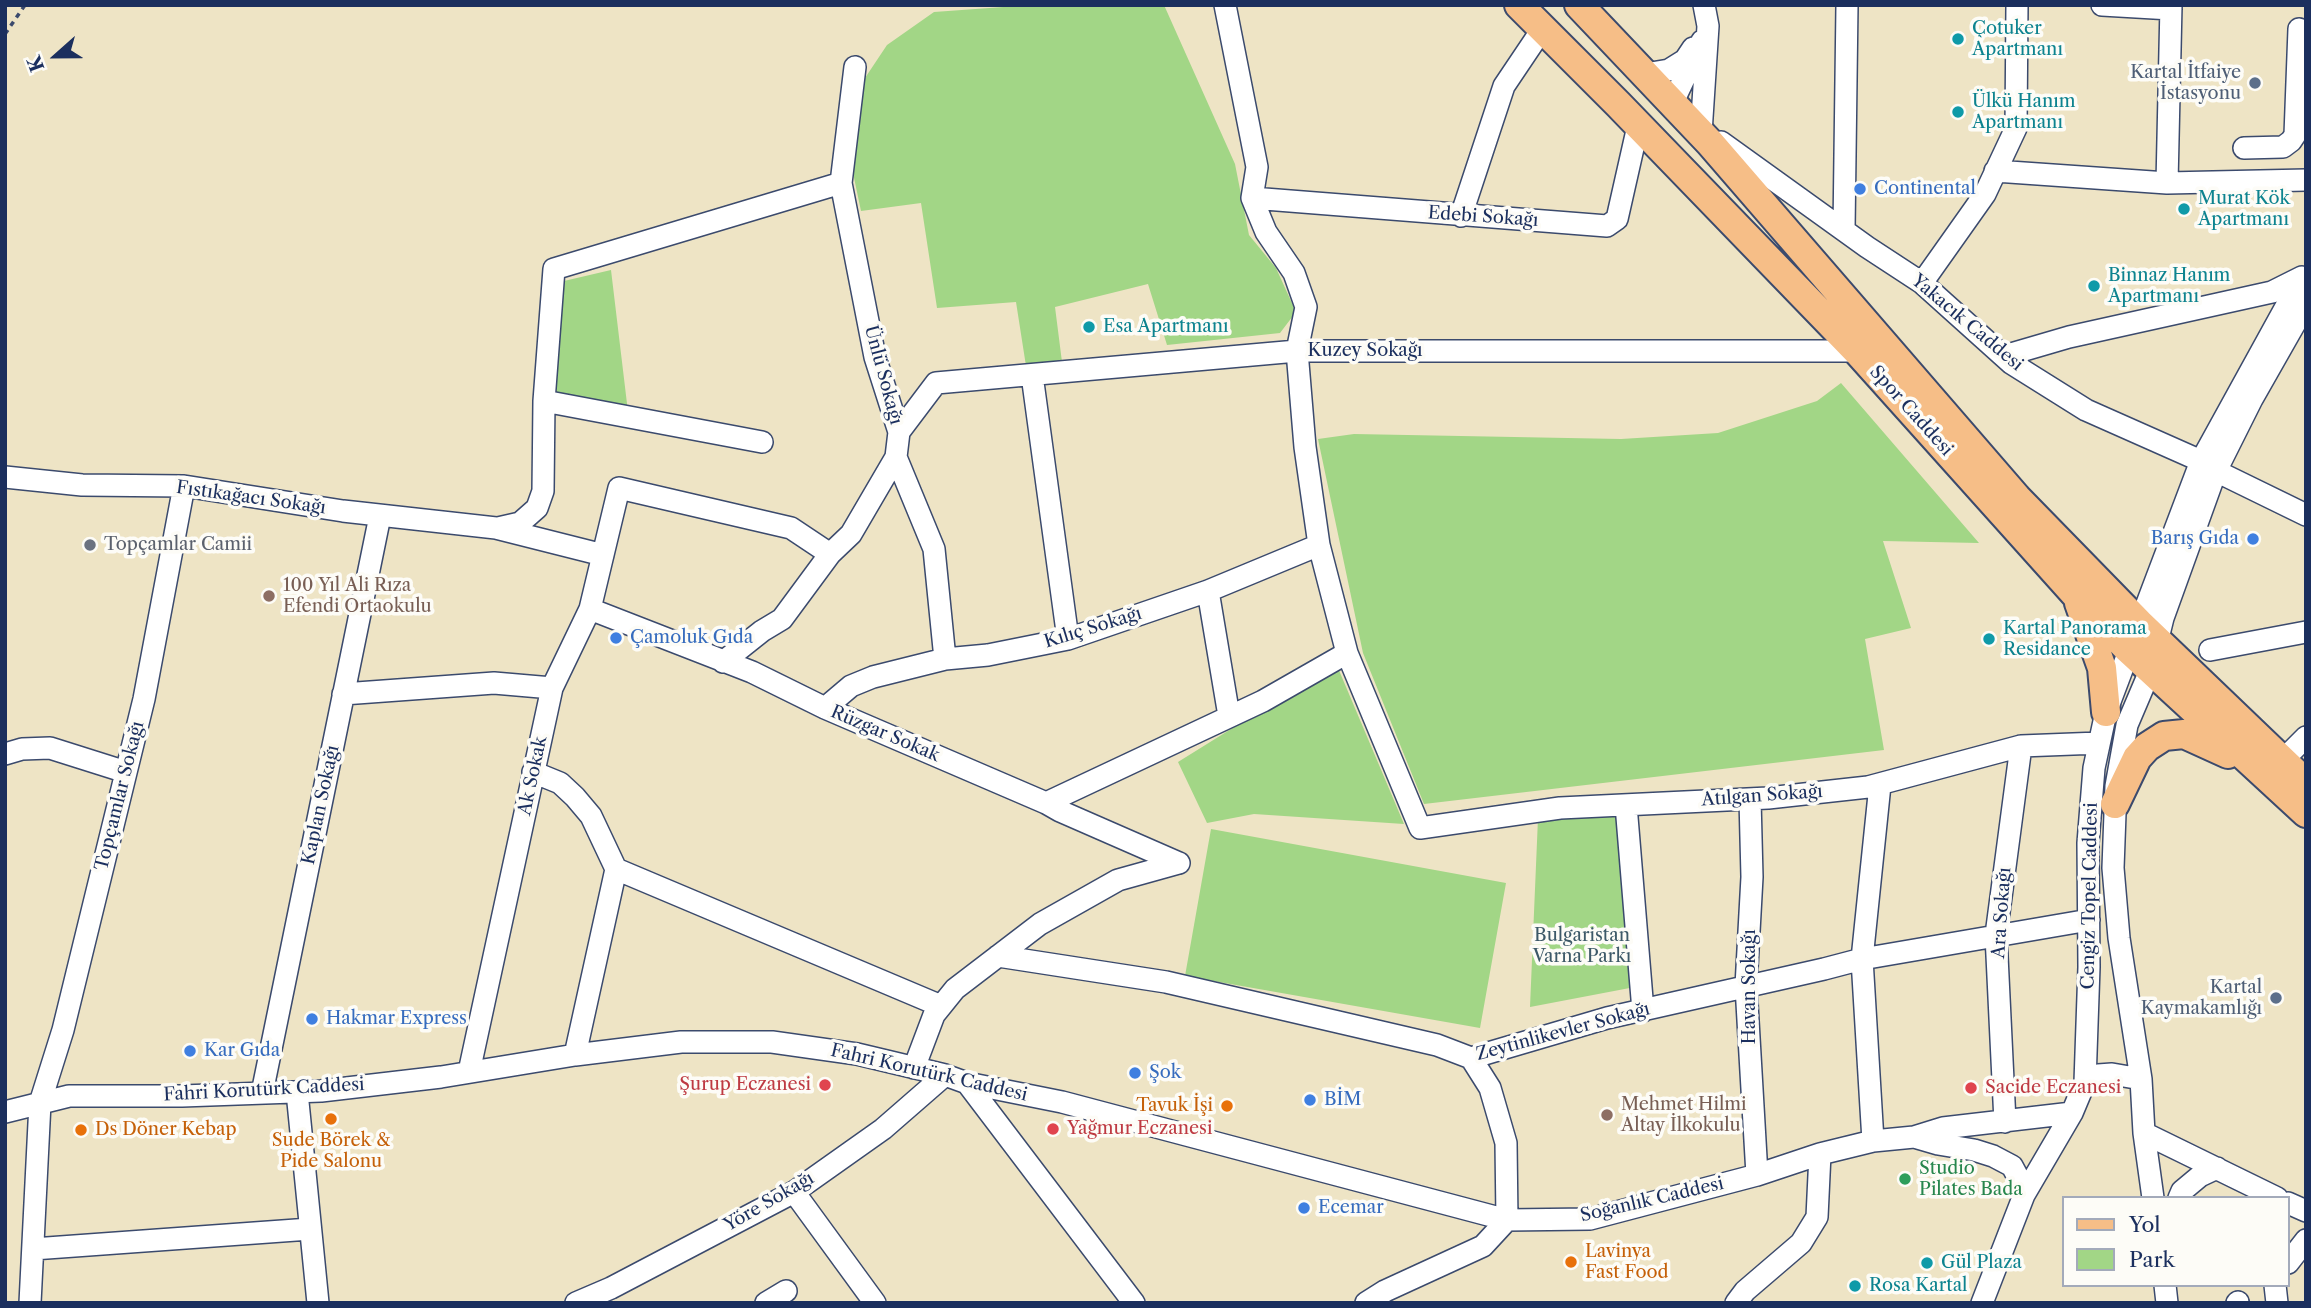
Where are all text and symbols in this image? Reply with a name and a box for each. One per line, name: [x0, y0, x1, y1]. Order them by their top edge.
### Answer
place label: Çotuker Apartmanı: [1972, 18, 2063, 60]
north arrow: [21, 21, 91, 91]
marker: Çotuker Apartmanı: [1950, 31, 1966, 47]
text: K: [22, 53, 49, 75]
place label: Kartal İtfaiye İstasyonu: [2130, 62, 2241, 104]
marker: Kartal İtfaiye İstasyonu: [2247, 75, 2263, 91]
place label: Ülkü Hanım Apartmanı: [1972, 91, 2076, 134]
marker: Ülkü Hanım Apartmanı: [1950, 104, 1966, 120]
place label: Continental: [1874, 178, 1976, 200]
marker: Continental: [1852, 181, 1868, 197]
place label: Murat Kök Apartmanı: [2198, 188, 2290, 230]
marker: Murat Kök Apartmanı: [2176, 201, 2192, 217]
street label: Edebi Sokağı: [1427, 202, 1539, 232]
place label: Binnaz Hanım Apartmanı: [2108, 265, 2230, 308]
street label: Yakacık Caddesi: [1907, 270, 2027, 376]
marker: Binnaz Hanım Apartmanı: [2086, 278, 2102, 294]
place label: Esa Apartmanı: [1103, 316, 1228, 338]
marker: Esa Apartmanı: [1081, 319, 1097, 335]
street label: Ünlü Sokağı: [859, 323, 907, 427]
street label: Kuzey Sokağı: [1307, 340, 1423, 362]
street label: Spor Caddesi: [1865, 361, 1957, 461]
street label: Fıstıkağacı Sokağı: [175, 477, 327, 519]
place label: Barış Gıda: [2151, 528, 2239, 550]
marker: Barış Gıda: [2245, 531, 2261, 547]
place label: Topçamlar Camii: [104, 534, 252, 556]
marker: Topçamlar Camii: [82, 537, 98, 553]
place label: 100 Yıl Ali Rıza Efendi Ortaokulu: [283, 575, 432, 618]
marker: 100 Yıl Ali Rıza Efendi Ortaokulu: [261, 588, 277, 604]
street label: Kılıç Sokağı: [1042, 603, 1144, 653]
place label: Kartal Panorama Residance: [2003, 618, 2147, 660]
place label: Çamoluk Gıda: [630, 627, 753, 649]
marker: Çamoluk Gıda: [608, 630, 624, 646]
marker: Kartal Panorama Residance: [1981, 631, 1997, 647]
street label: Rüzgar Sokak: [827, 701, 943, 767]
street label: Topçamlar Sokağı: [91, 719, 149, 873]
street label: Ak Sokak: [514, 734, 552, 818]
street label: Kaplan Sokağı: [298, 743, 344, 867]
street label: Atılgan Sokağı: [1701, 781, 1823, 811]
street label: Cengiz Topel Caddesi: [2078, 802, 2102, 990]
street label: Ara Sokağı: [1988, 867, 2016, 959]
park label: Bulgaristan Varna Parkı: [1533, 925, 1631, 968]
street label: Havan Sokağı: [1739, 929, 1761, 1045]
place label: Kartal Kaymakamlığı: [2141, 977, 2262, 1020]
marker: Kartal Kaymakamlığı: [2268, 990, 2284, 1006]
street label: Zeytinlikevler Sokağı: [1474, 998, 1652, 1066]
place label: Hakmar Express: [326, 1008, 467, 1030]
marker: Hakmar Express: [304, 1011, 320, 1027]
place label: Kar Gıda: [204, 1040, 280, 1062]
street label: Fahri Korutürk Caddesi: [828, 1040, 1030, 1106]
marker: Kar Gıda: [182, 1043, 198, 1059]
place label: Şok: [1149, 1062, 1181, 1084]
marker: Şok: [1127, 1065, 1143, 1081]
street label: Fahri Korutürk Caddesi: [163, 1074, 365, 1106]
place label: Şurup Eczanesi: [679, 1074, 811, 1096]
marker: Şurup Eczanesi: [817, 1077, 833, 1093]
place label: Sacide Eczanesi: [1985, 1077, 2121, 1099]
marker: Sacide Eczanesi: [1963, 1080, 1979, 1096]
place label: BİM: [1324, 1089, 1361, 1111]
marker: BİM: [1302, 1092, 1318, 1108]
place label: Mehmet Hilmi Altay İlkokulu: [1621, 1094, 1747, 1136]
place label: Tavuk İşi: [1136, 1095, 1213, 1117]
marker: Tavuk İşi: [1219, 1098, 1235, 1114]
marker: Mehmet Hilmi Altay İlkokulu: [1599, 1107, 1615, 1123]
marker: Sude Börek & Pide Salonu: [323, 1111, 339, 1127]
place label: Yağmur Eczanesi: [1067, 1118, 1212, 1140]
place label: Ds Döner Kebap: [95, 1119, 237, 1141]
marker: Yağmur Eczanesi: [1045, 1121, 1061, 1137]
marker: Ds Döner Kebap: [73, 1122, 89, 1138]
place label: Sude Börek & Pide Salonu: [272, 1130, 390, 1172]
place label: Studio Pilates Bada: [1919, 1158, 2023, 1200]
street label: Yöre Sokağı: [720, 1168, 818, 1236]
marker: Studio Pilates Bada: [1897, 1171, 1913, 1187]
street label: Soğanlık Caddesi: [1578, 1173, 1726, 1227]
legend: [2062, 1196, 2290, 1287]
place label: Ecemar: [1318, 1197, 1384, 1219]
marker: Ecemar: [1296, 1200, 1312, 1216]
text: Yol: [2129, 1212, 2161, 1237]
place label: Lavinya Fast Food: [1585, 1241, 1668, 1284]
text: Park: [2129, 1247, 2175, 1272]
place label: Gül Plaza: [1941, 1252, 2022, 1274]
marker: Lavinya Fast Food: [1563, 1254, 1579, 1270]
marker: Gül Plaza: [1919, 1255, 1935, 1271]
place label: Rosa Kartal: [1869, 1275, 1967, 1297]
marker: Rosa Kartal: [1847, 1278, 1863, 1294]

